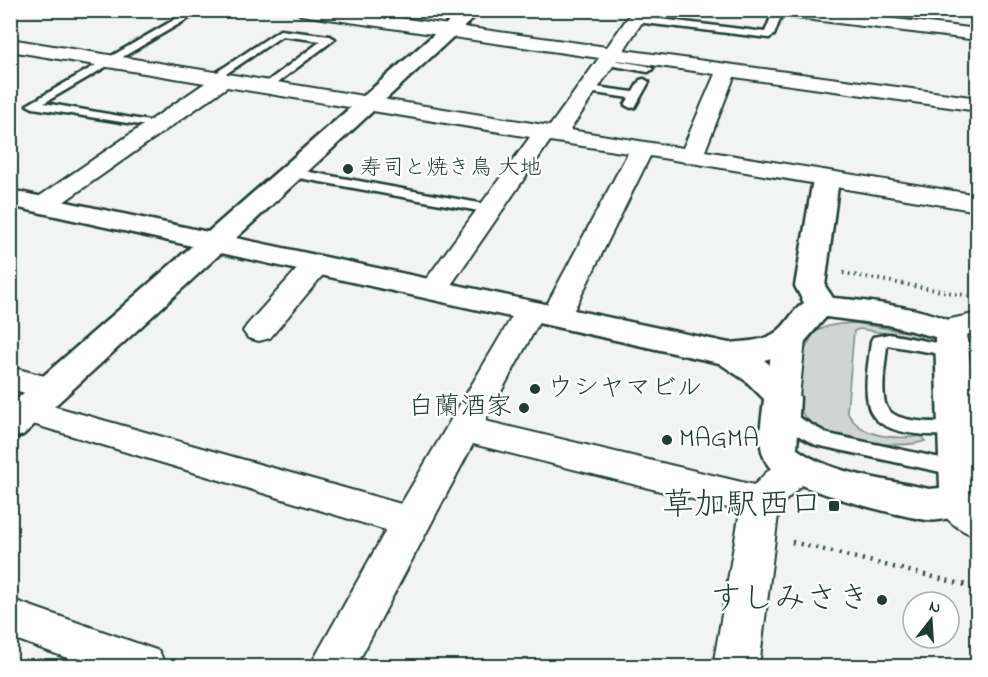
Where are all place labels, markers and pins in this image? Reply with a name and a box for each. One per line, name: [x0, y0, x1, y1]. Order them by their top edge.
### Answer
place label: 寿司と焼き鳥 大地: [360, 153, 542, 185]
marker: 寿司と焼き鳥 大地: [341, 162, 355, 176]
place label: ウシヤマビル: [547, 370, 702, 408]
marker: ウシヤマビル: [528, 382, 542, 396]
place label: 白蘭酒家: [408, 389, 512, 427]
marker: 白蘭酒家: [517, 401, 531, 415]
place label: MAGMA: [679, 421, 759, 459]
marker: MAGMA: [660, 433, 674, 447]
place label: 草加駅西口: [662, 483, 822, 530]
marker: 草加駅西口: [827, 499, 841, 513]
place label: すしみさき: [710, 577, 870, 624]
marker: すしみさき: [875, 593, 889, 607]

